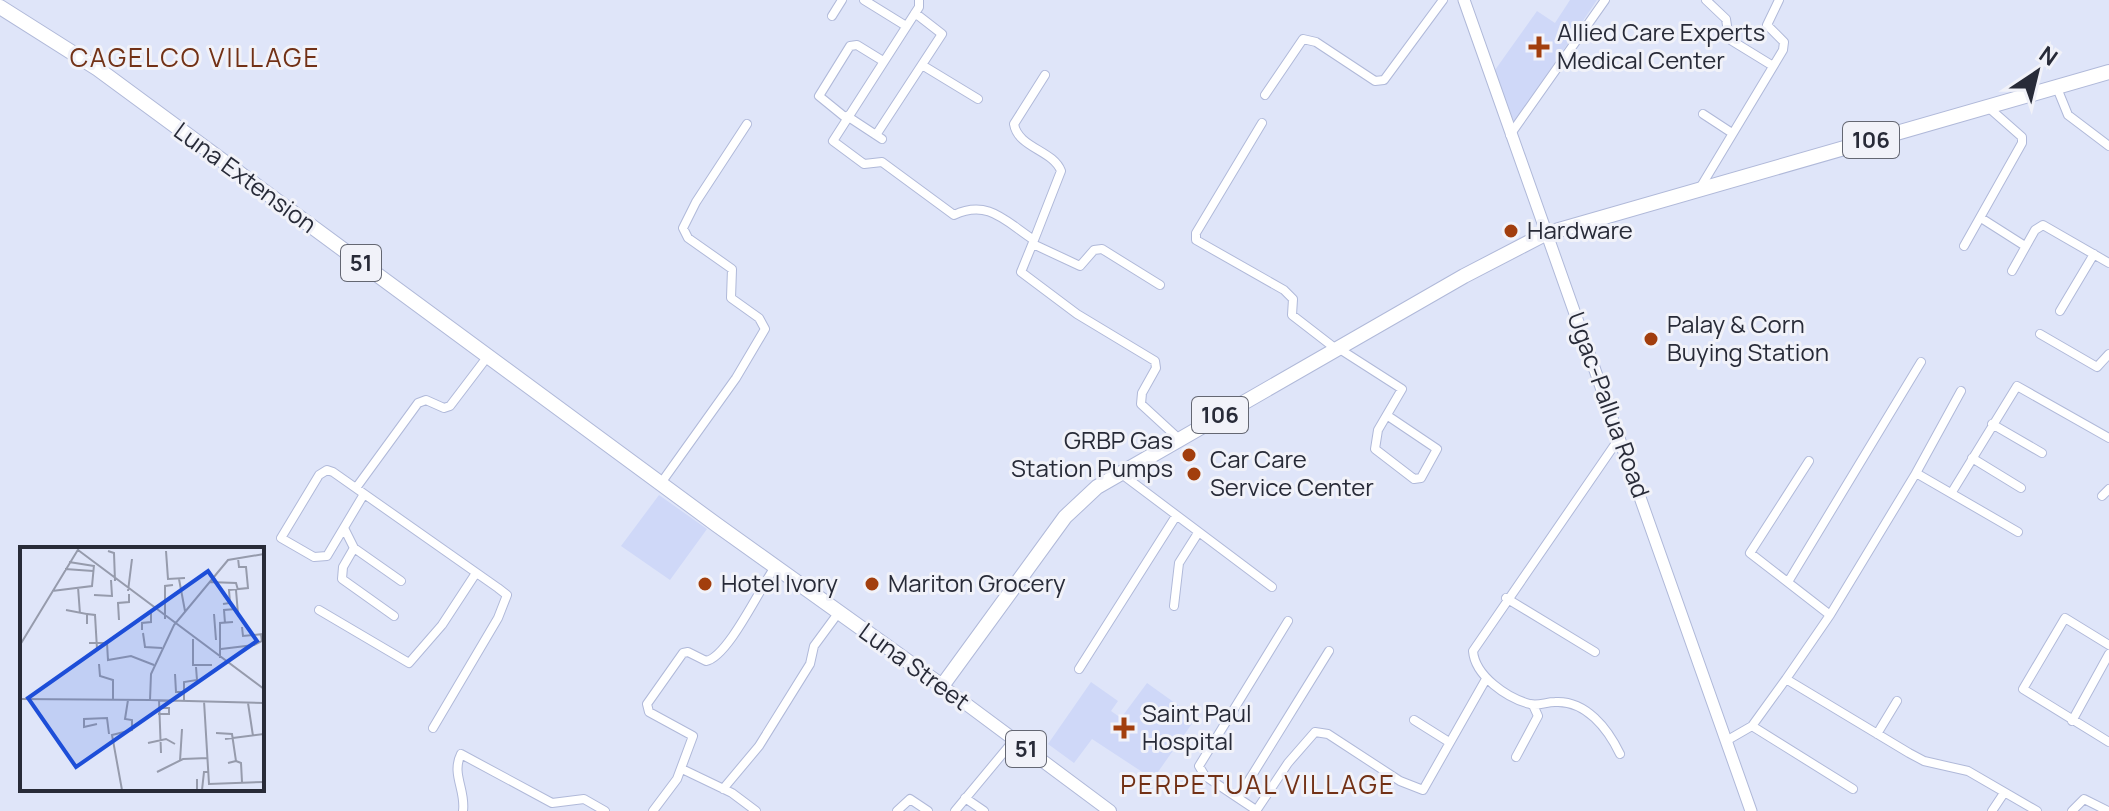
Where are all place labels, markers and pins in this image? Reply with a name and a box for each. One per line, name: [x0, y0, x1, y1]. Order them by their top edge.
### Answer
place label: Allied Care Experts Medical Center: [1557, 15, 1765, 76]
marker: Allied Care Experts Medical Center: [1528, 36, 1550, 58]
place label: Hardware: [1527, 213, 1633, 246]
marker: Hardware: [1502, 222, 1520, 240]
place label: Palay & Corn Buying Station: [1667, 307, 1829, 368]
marker: Palay & Corn Buying Station: [1642, 330, 1660, 348]
place label: GRBP Gas Station Pumps: [1011, 423, 1173, 484]
place label: Car Care Service Center: [1210, 442, 1374, 503]
marker: GRBP Gas Station Pumps: [1180, 446, 1198, 464]
marker: Car Care Service Center: [1185, 465, 1203, 483]
place label: Hotel Ivory: [721, 566, 838, 599]
place label: Mariton Grocery: [888, 566, 1066, 599]
marker: Hotel Ivory: [696, 575, 714, 593]
marker: Mariton Grocery: [863, 575, 881, 593]
place label: Saint Paul Hospital: [1142, 696, 1252, 757]
marker: Saint Paul Hospital: [1113, 717, 1135, 739]

